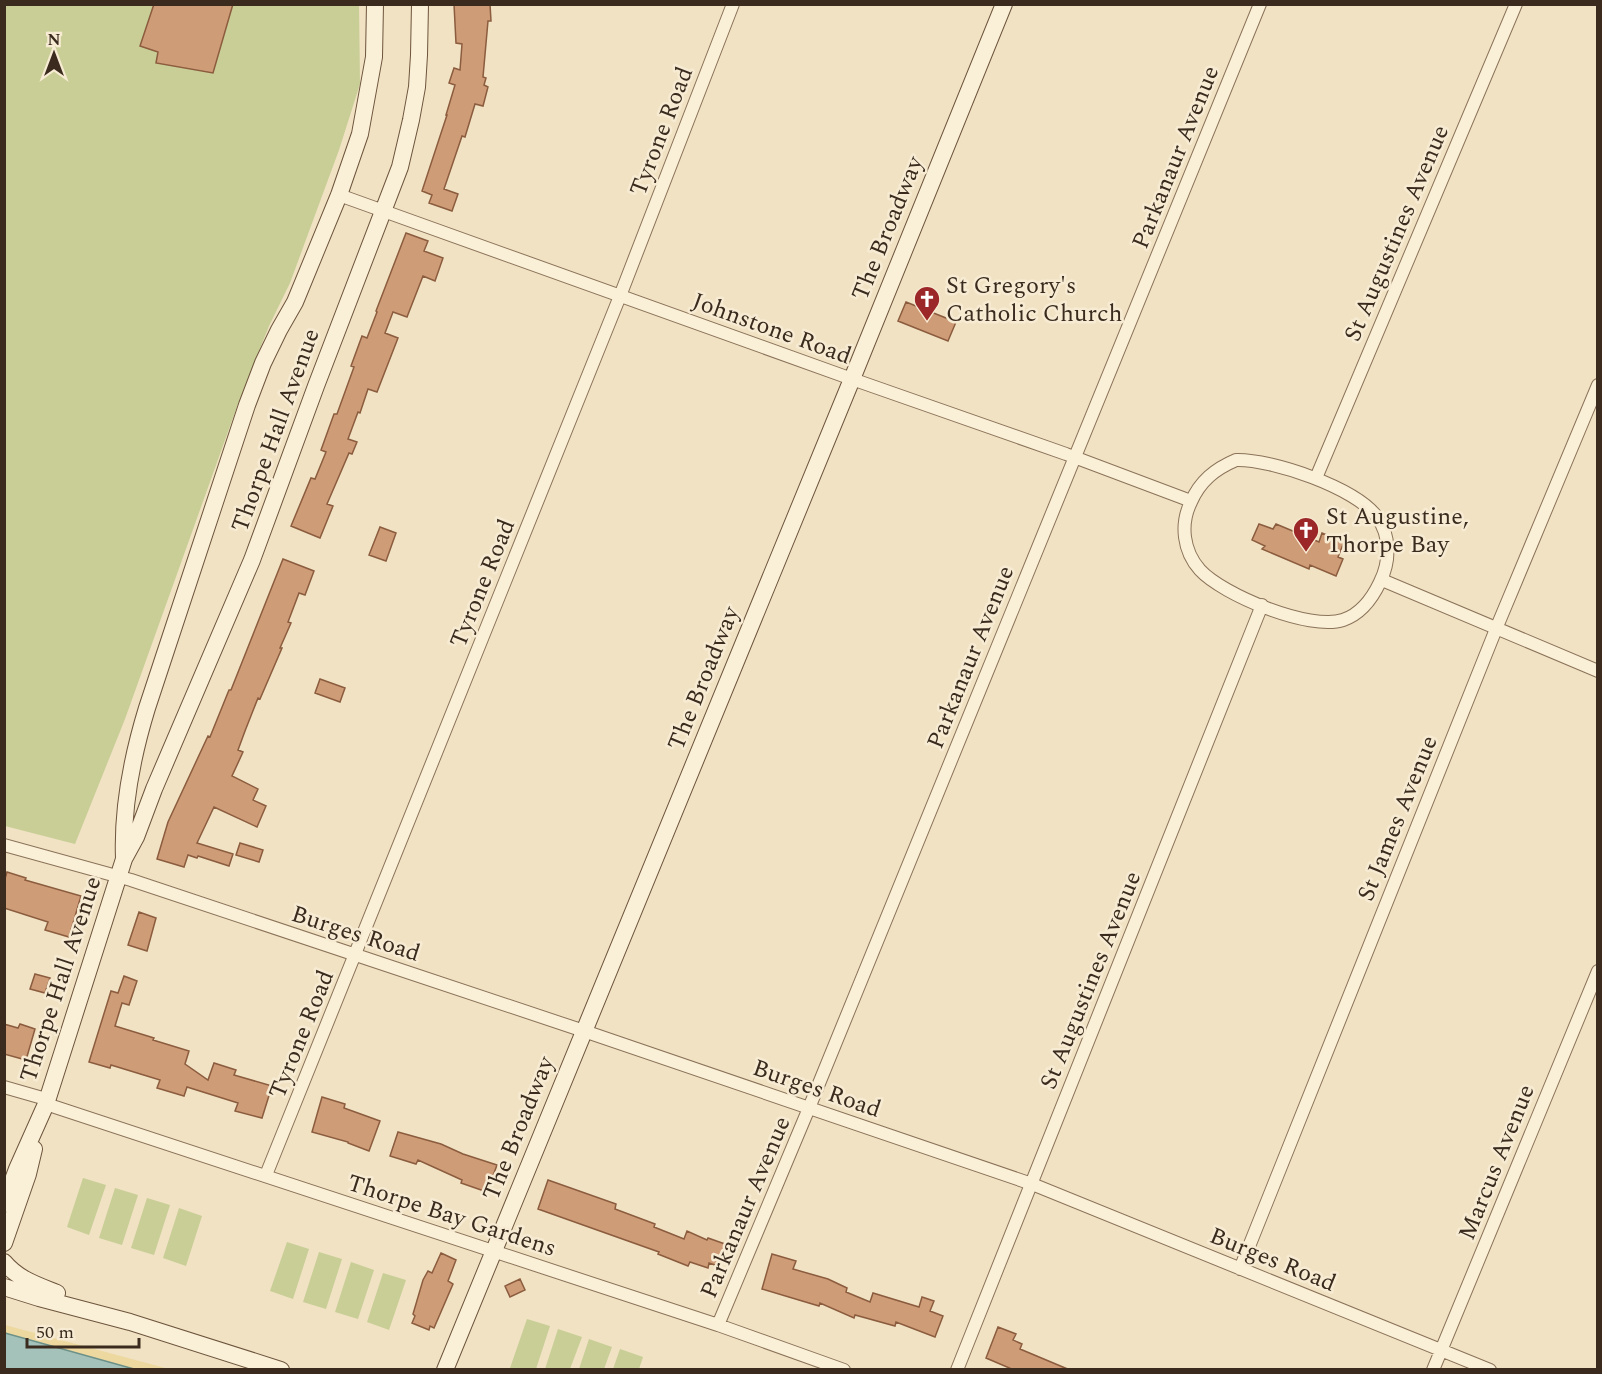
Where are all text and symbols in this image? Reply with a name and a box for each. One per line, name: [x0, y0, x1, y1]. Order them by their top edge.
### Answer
north arrow: [24, 24, 84, 84]
text: N: [47, 28, 61, 52]
street label: Parkanaur Avenue: [1123, 60, 1229, 254]
street label: Tyrone Road: [621, 61, 703, 201]
street label: St Augustines Avenue: [1335, 119, 1459, 347]
street label: The Broadway: [843, 150, 934, 306]
place label: St Gregory's Catholic Church: [946, 268, 1123, 332]
street label: Johnstone Road: [687, 283, 856, 374]
church icon: St Gregory's Catholic Church: [912, 284, 942, 322]
street label: Thorpe Hall Avenue: [222, 323, 330, 537]
place label: St Augustine, Thorpe Bay: [1326, 499, 1469, 563]
street label: Tyrone Road: [441, 514, 525, 653]
church icon: St Augustine, Thorpe Bay: [1291, 515, 1321, 553]
street label: Parkanaur Avenue: [918, 560, 1024, 754]
street label: The Broadway: [659, 600, 750, 756]
street label: St James Avenue: [1348, 730, 1448, 907]
street label: St Augustines Avenue: [1031, 866, 1151, 1095]
street label: Thorpe Hall Avenue: [11, 872, 111, 1087]
street label: Burges Road: [287, 896, 425, 972]
street label: Tyrone Road: [260, 965, 344, 1104]
street label: The Broadway: [474, 1050, 565, 1206]
street label: Burges Road: [748, 1050, 886, 1128]
street label: Marcus Avenue: [1449, 1079, 1544, 1246]
street label: Parkanaur Avenue: [691, 1111, 801, 1304]
street label: Thorpe Bay Gardens: [342, 1165, 561, 1267]
street label: Burges Road: [1204, 1218, 1341, 1302]
scale bar: [27, 1311, 140, 1349]
text: 50 m: [36, 1319, 74, 1346]

